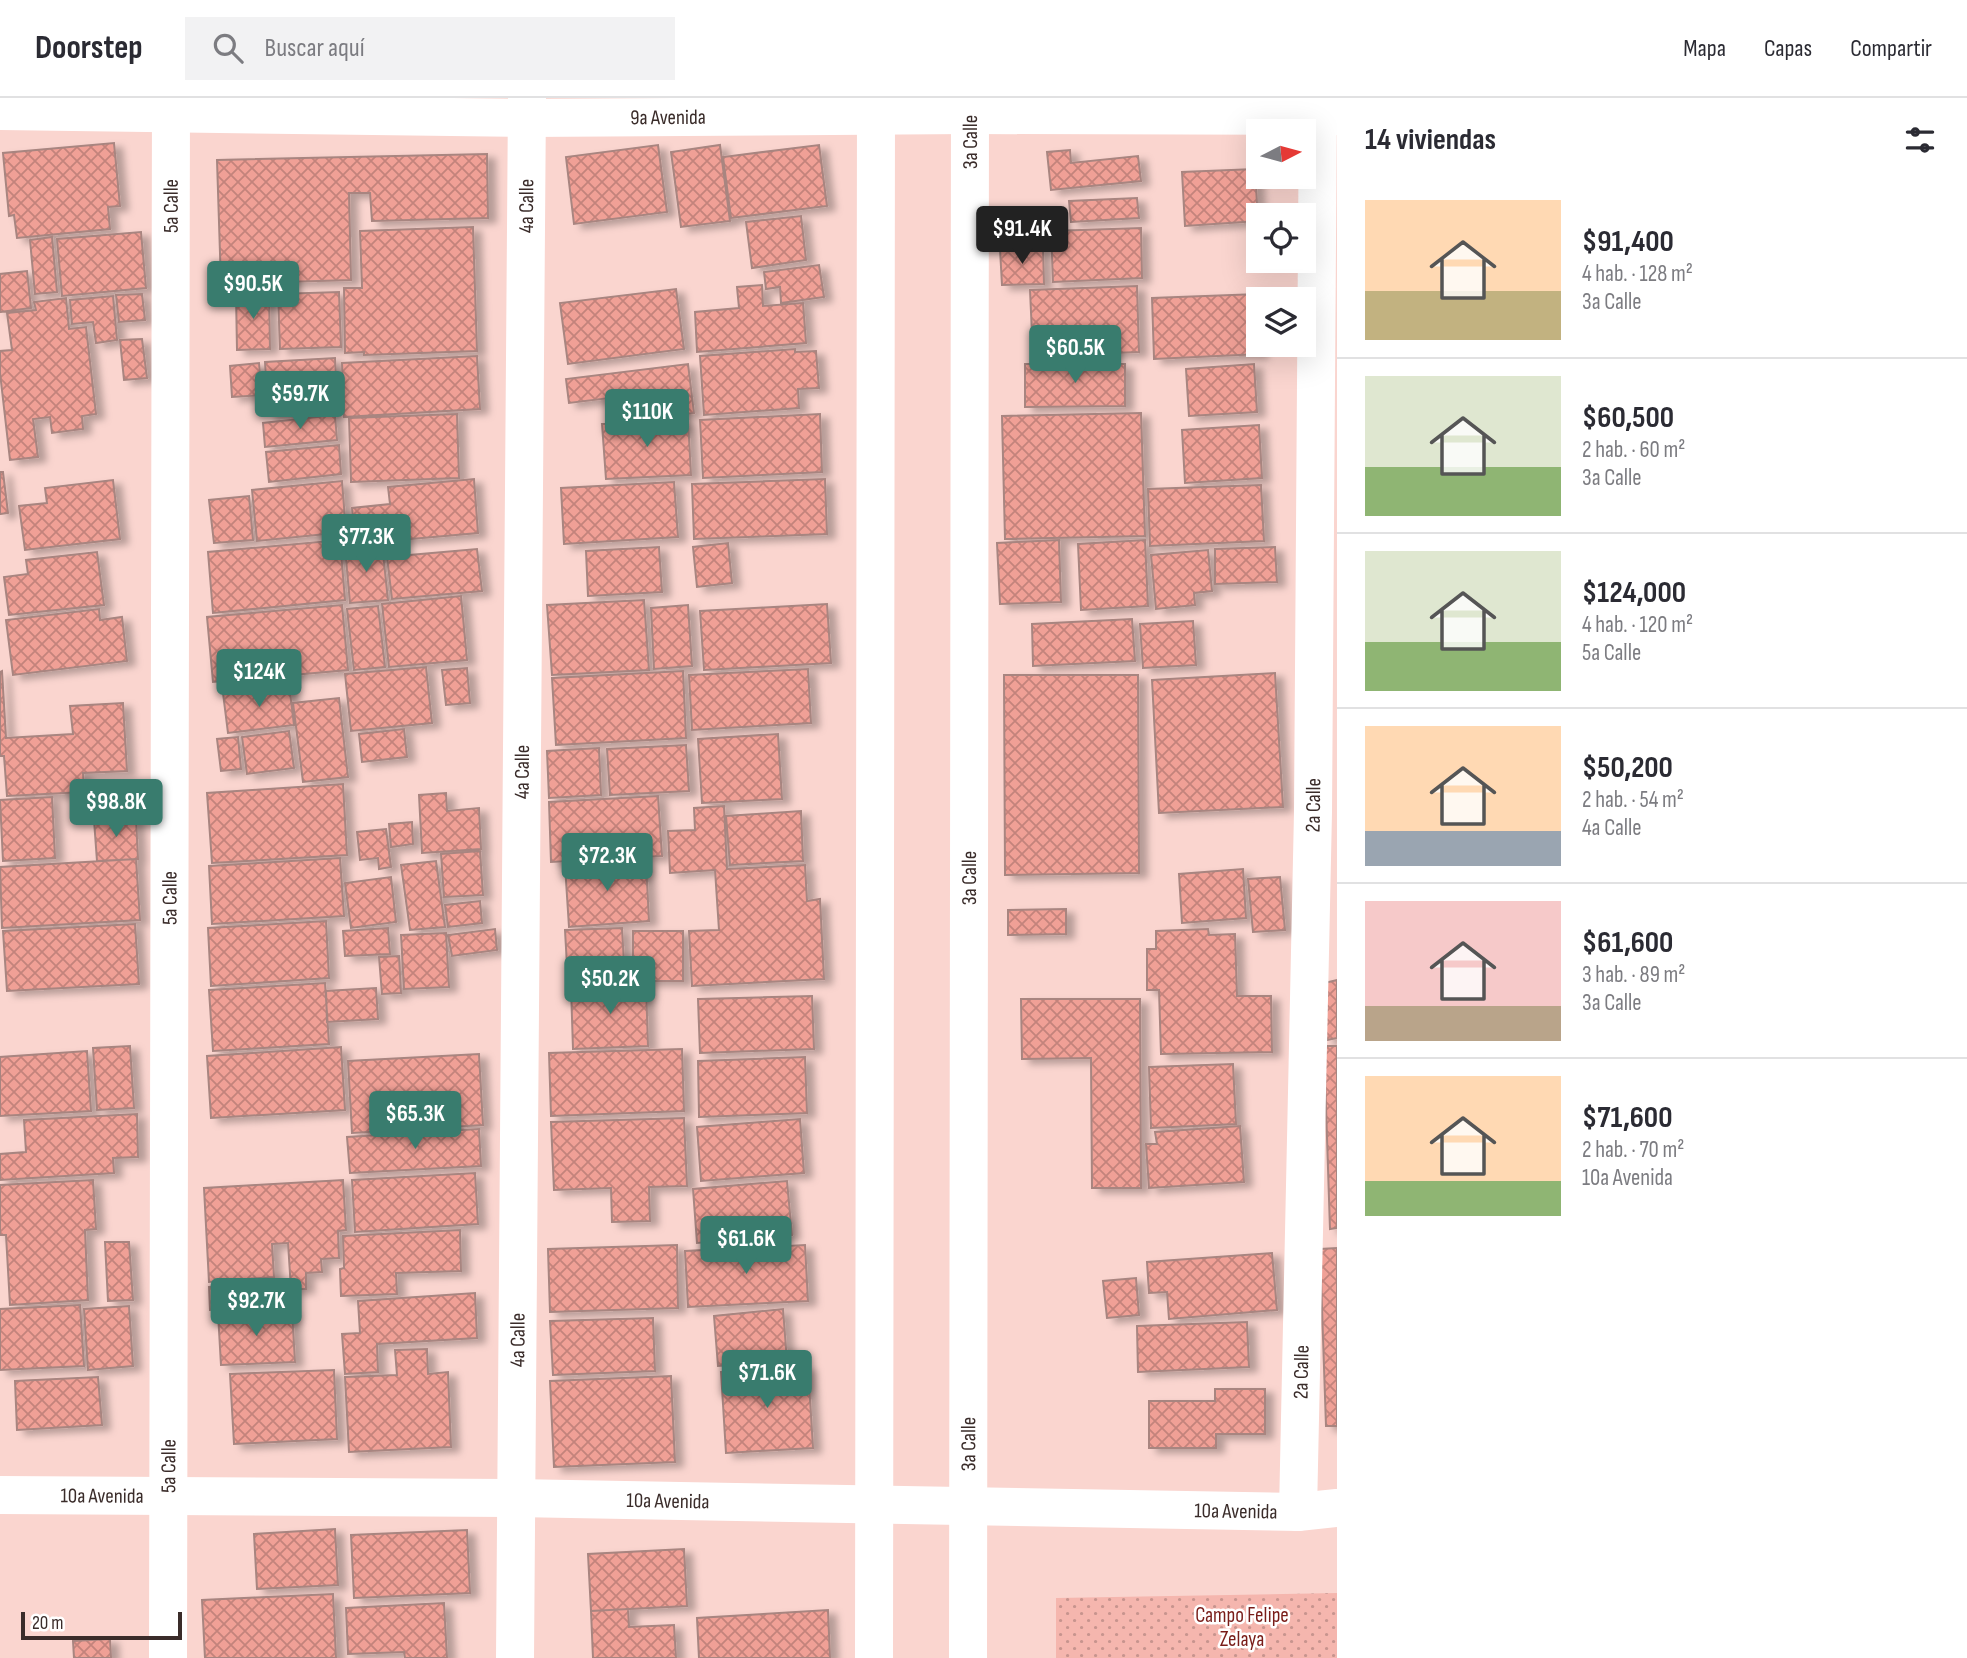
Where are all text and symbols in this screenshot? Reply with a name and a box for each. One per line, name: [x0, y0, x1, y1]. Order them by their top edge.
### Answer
search box: [185, 17, 675, 80]
text: Doorstep: [35, 28, 143, 68]
icon: search: [209, 29, 247, 67]
text: Buscar aquí: [265, 33, 365, 64]
text: Mapa: [1683, 34, 1726, 63]
text: Capas: [1764, 34, 1812, 63]
text: Compartir: [1850, 34, 1932, 63]
street label: 9a Avenida: [630, 105, 706, 130]
street label: 3a Calle: [958, 115, 983, 169]
north arrow: [1246, 119, 1316, 189]
map controls: [1246, 119, 1316, 357]
icon: filters: [1901, 121, 1939, 159]
text: 14 viviendas: [1365, 122, 1496, 158]
street label: 5a Calle: [159, 179, 184, 233]
street label: 4a Calle: [514, 179, 539, 233]
button: locate: [1246, 203, 1316, 273]
pin: $91.4K: [965, 206, 1079, 266]
text: $91.4K: [992, 215, 1052, 243]
text: $91,400: [1582, 224, 1674, 260]
icon: home: [1421, 228, 1505, 312]
text: 4 hab. · 128 m²: [1582, 260, 1693, 288]
pin: $90.5K: [196, 262, 310, 321]
text: $90.5K: [223, 270, 283, 298]
button: layers: [1246, 287, 1316, 357]
text: 3a Calle: [1582, 288, 1642, 316]
pin: $60.5K: [1018, 326, 1132, 385]
text: $60.5K: [1045, 334, 1105, 362]
pin: $59.7K: [243, 372, 357, 431]
text: $59.7K: [271, 380, 329, 408]
pin: $110K: [598, 390, 696, 449]
text: $110K: [621, 398, 673, 426]
text: $60,500: [1582, 400, 1674, 436]
icon: home: [1421, 404, 1505, 488]
text: 2 hab. · 60 m²: [1582, 436, 1685, 464]
text: 3a Calle: [1582, 464, 1642, 492]
pin: $77.3K: [309, 514, 423, 574]
text: $77.3K: [338, 523, 394, 551]
text: $124,000: [1582, 575, 1686, 611]
icon: home: [1421, 579, 1505, 663]
text: 4 hab. · 120 m²: [1582, 611, 1693, 639]
text: 5a Calle: [1582, 639, 1641, 667]
pin: $124K: [210, 650, 308, 709]
text: $124K: [232, 658, 286, 686]
street label: 4a Calle: [510, 745, 535, 799]
text: $50,200: [1582, 750, 1673, 786]
icon: home: [1421, 754, 1505, 838]
street label: 2a Calle: [1301, 778, 1326, 833]
pin: $98.8K: [59, 780, 173, 839]
text: 2 hab. · 54 m²: [1582, 786, 1684, 814]
text: $98.8K: [86, 788, 146, 816]
text: 4a Calle: [1582, 814, 1642, 842]
pin: $72.3K: [550, 834, 664, 893]
text: $72.3K: [578, 842, 636, 870]
street label: 3a Calle: [957, 851, 982, 905]
street label: 5a Calle: [157, 871, 183, 925]
text: $61,600: [1582, 925, 1673, 961]
icon: home: [1421, 929, 1505, 1013]
pin: $50.2K: [553, 956, 667, 1016]
text: 3 hab. · 89 m²: [1582, 961, 1685, 989]
text: $50.2K: [580, 965, 640, 993]
text: 3a Calle: [1582, 989, 1642, 1017]
pin: $65.3K: [358, 1091, 472, 1151]
text: $65.3K: [385, 1100, 445, 1128]
text: $71,600: [1582, 1100, 1672, 1136]
icon: home: [1421, 1104, 1505, 1188]
text: 2 hab. · 70 m²: [1582, 1136, 1684, 1164]
text: 10a Avenida: [1582, 1164, 1673, 1192]
pin: $61.6K: [689, 1216, 803, 1276]
text: $61.6K: [716, 1225, 776, 1253]
pin: $92.7K: [199, 1278, 313, 1338]
text: $92.7K: [227, 1287, 285, 1315]
street label: 4a Calle: [505, 1313, 531, 1367]
street label: 2a Calle: [1288, 1345, 1315, 1399]
pin: $71.6K: [710, 1350, 824, 1410]
text: $71.6K: [738, 1359, 796, 1387]
street label: 3a Calle: [956, 1417, 981, 1471]
street label: 5a Calle: [156, 1439, 181, 1493]
street label: 10a Avenida: [60, 1483, 144, 1509]
street label: 10a Avenida: [626, 1488, 710, 1514]
street label: 10a Avenida: [1194, 1498, 1278, 1525]
park label: Campo Felipe Zelaya: [1195, 1603, 1289, 1652]
scale bar: [21, 1609, 182, 1641]
text: 20 m: [32, 1612, 64, 1635]

